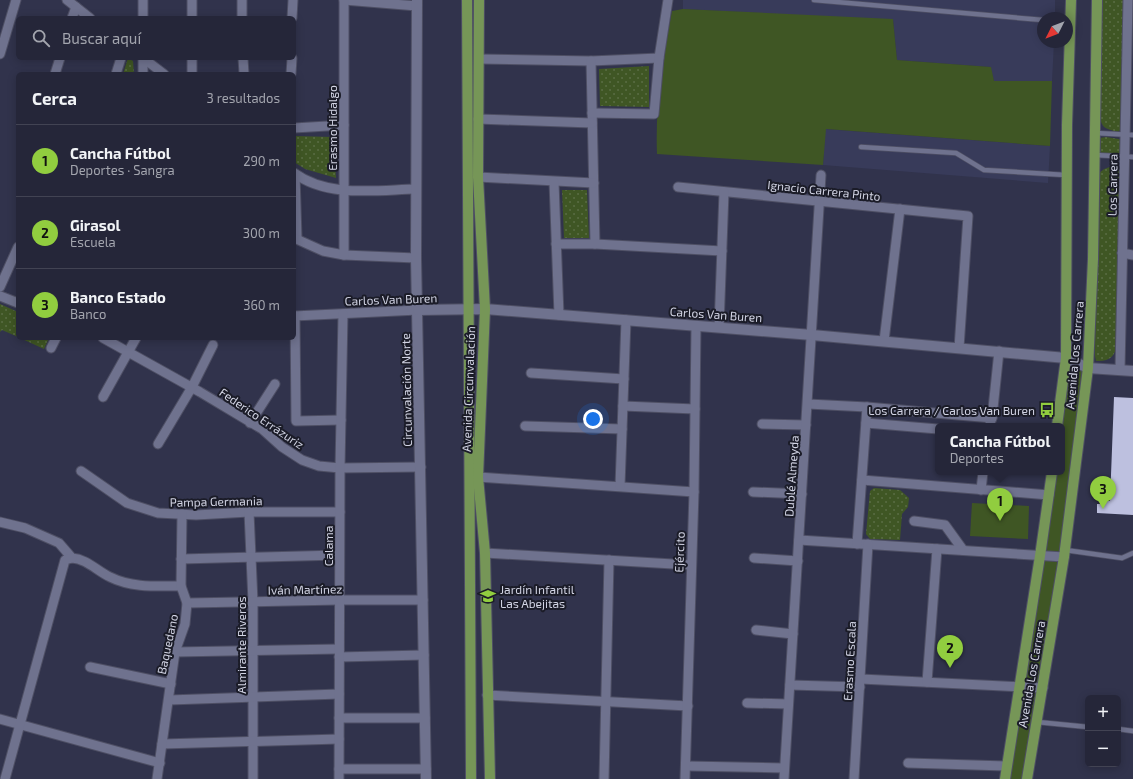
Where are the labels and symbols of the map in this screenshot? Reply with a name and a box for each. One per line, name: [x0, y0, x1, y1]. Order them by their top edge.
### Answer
north arrow: [1037, 12, 1073, 48]
street label: Erasmo Hidalgo: [325, 85, 339, 171]
street label: Los Carrera: [1104, 154, 1120, 216]
street label: Ignacio Carrera Pinto: [767, 177, 881, 203]
street label: Carlos Van Buren: [344, 290, 438, 308]
street label: Avenida Los Carrera: [1062, 300, 1086, 410]
street label: Carlos Van Buren: [669, 304, 763, 324]
street label: Avenida Circunvalación: [459, 326, 477, 452]
street label: Circunvalación Norte: [398, 333, 414, 447]
street label: Federico Errázuriz: [217, 385, 307, 451]
bus stop icon: Los Carrera / Carlos Van Buren: [1038, 401, 1056, 419]
place label: Los Carrera / Carlos Van Buren: [868, 403, 1035, 417]
your location: [583, 409, 603, 429]
street label: Dublé Almeyda: [781, 435, 801, 517]
pin: 3: [1090, 476, 1116, 509]
pin: 1: [987, 488, 1013, 521]
street label: Pampa Germania: [169, 493, 263, 509]
street label: Calama: [321, 526, 335, 566]
street label: Ejército: [671, 531, 688, 573]
street label: Iván Martínez: [268, 581, 342, 597]
place label: Jardín Infantil Las Abejitas: [500, 582, 575, 611]
school or university icon: Jardín Infantil Las Abejitas: [479, 587, 497, 605]
street label: Almirante Riveros: [234, 596, 248, 694]
street label: Baquedano: [154, 612, 180, 675]
street label: Avenida Los Carrera: [1015, 619, 1047, 729]
street label: Erasmo Escala: [840, 621, 858, 701]
pin: 2: [937, 635, 963, 668]

